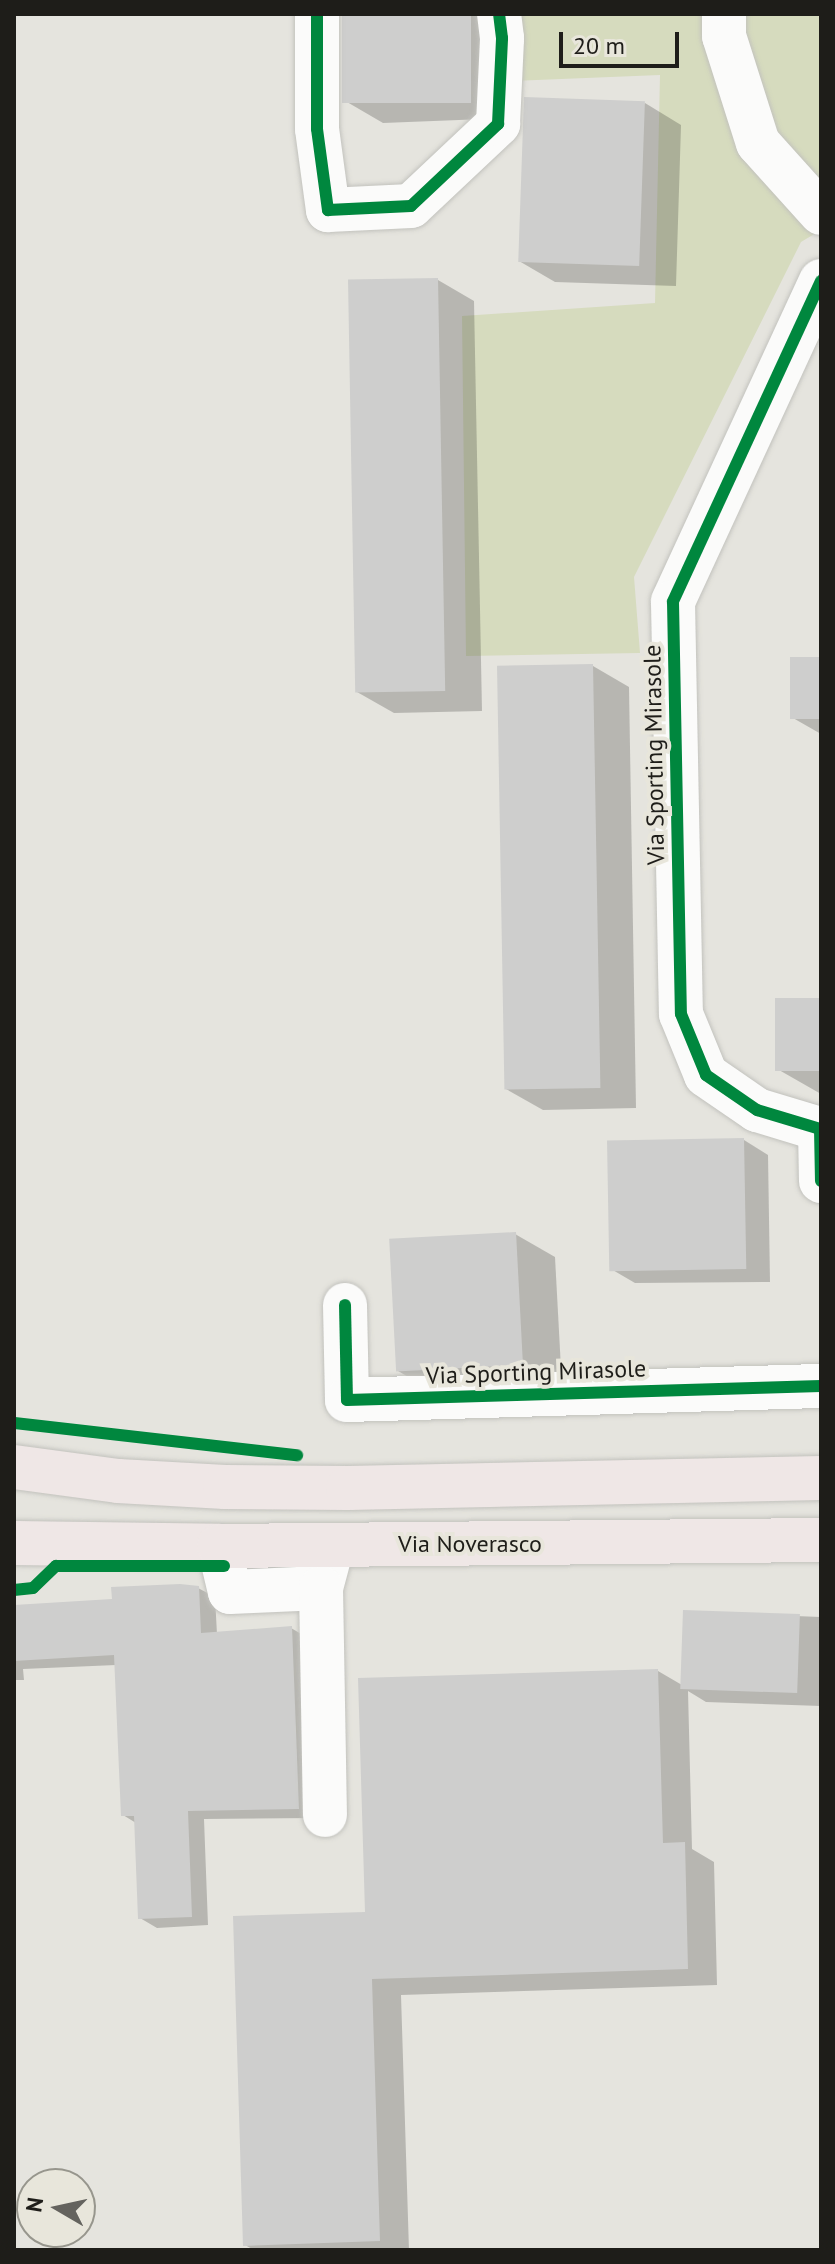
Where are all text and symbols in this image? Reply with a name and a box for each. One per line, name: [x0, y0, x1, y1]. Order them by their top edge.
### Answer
scale bar: [563, 16, 683, 66]
text: 20 m: [573, 30, 625, 61]
street label: Via Sporting Mirasole: [638, 645, 670, 865]
street label: Via Sporting Mirasole: [425, 1354, 647, 1390]
street label: Via Noverasco: [398, 1530, 542, 1558]
north arrow: [16, 2168, 96, 2248]
text: N: [19, 2195, 49, 2214]

